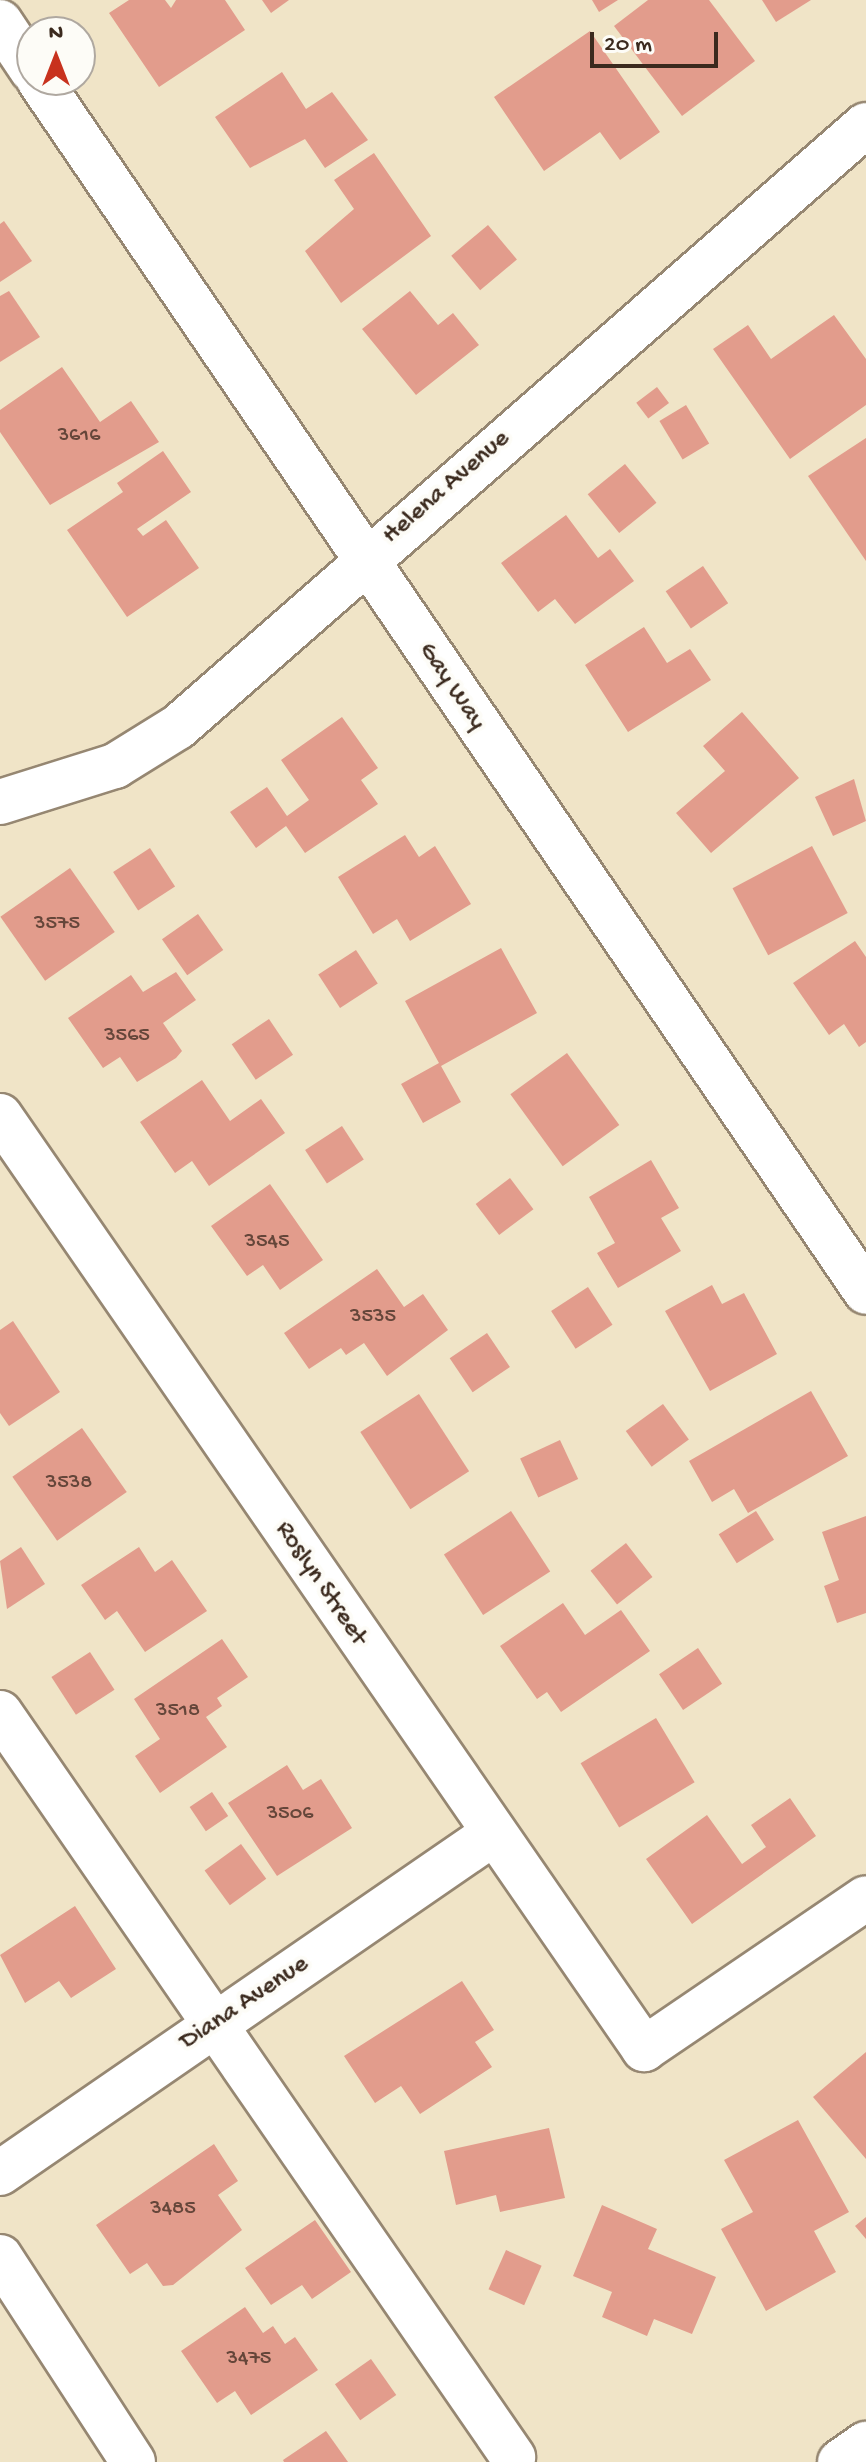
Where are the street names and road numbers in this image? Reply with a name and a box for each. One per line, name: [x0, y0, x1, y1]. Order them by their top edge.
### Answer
street label: Helena Avenue: [377, 424, 517, 552]
street label: Gay Way: [410, 637, 492, 737]
street label: Roslyn Street: [267, 1516, 373, 1652]
street label: Diana Avenue: [175, 1950, 315, 2058]

